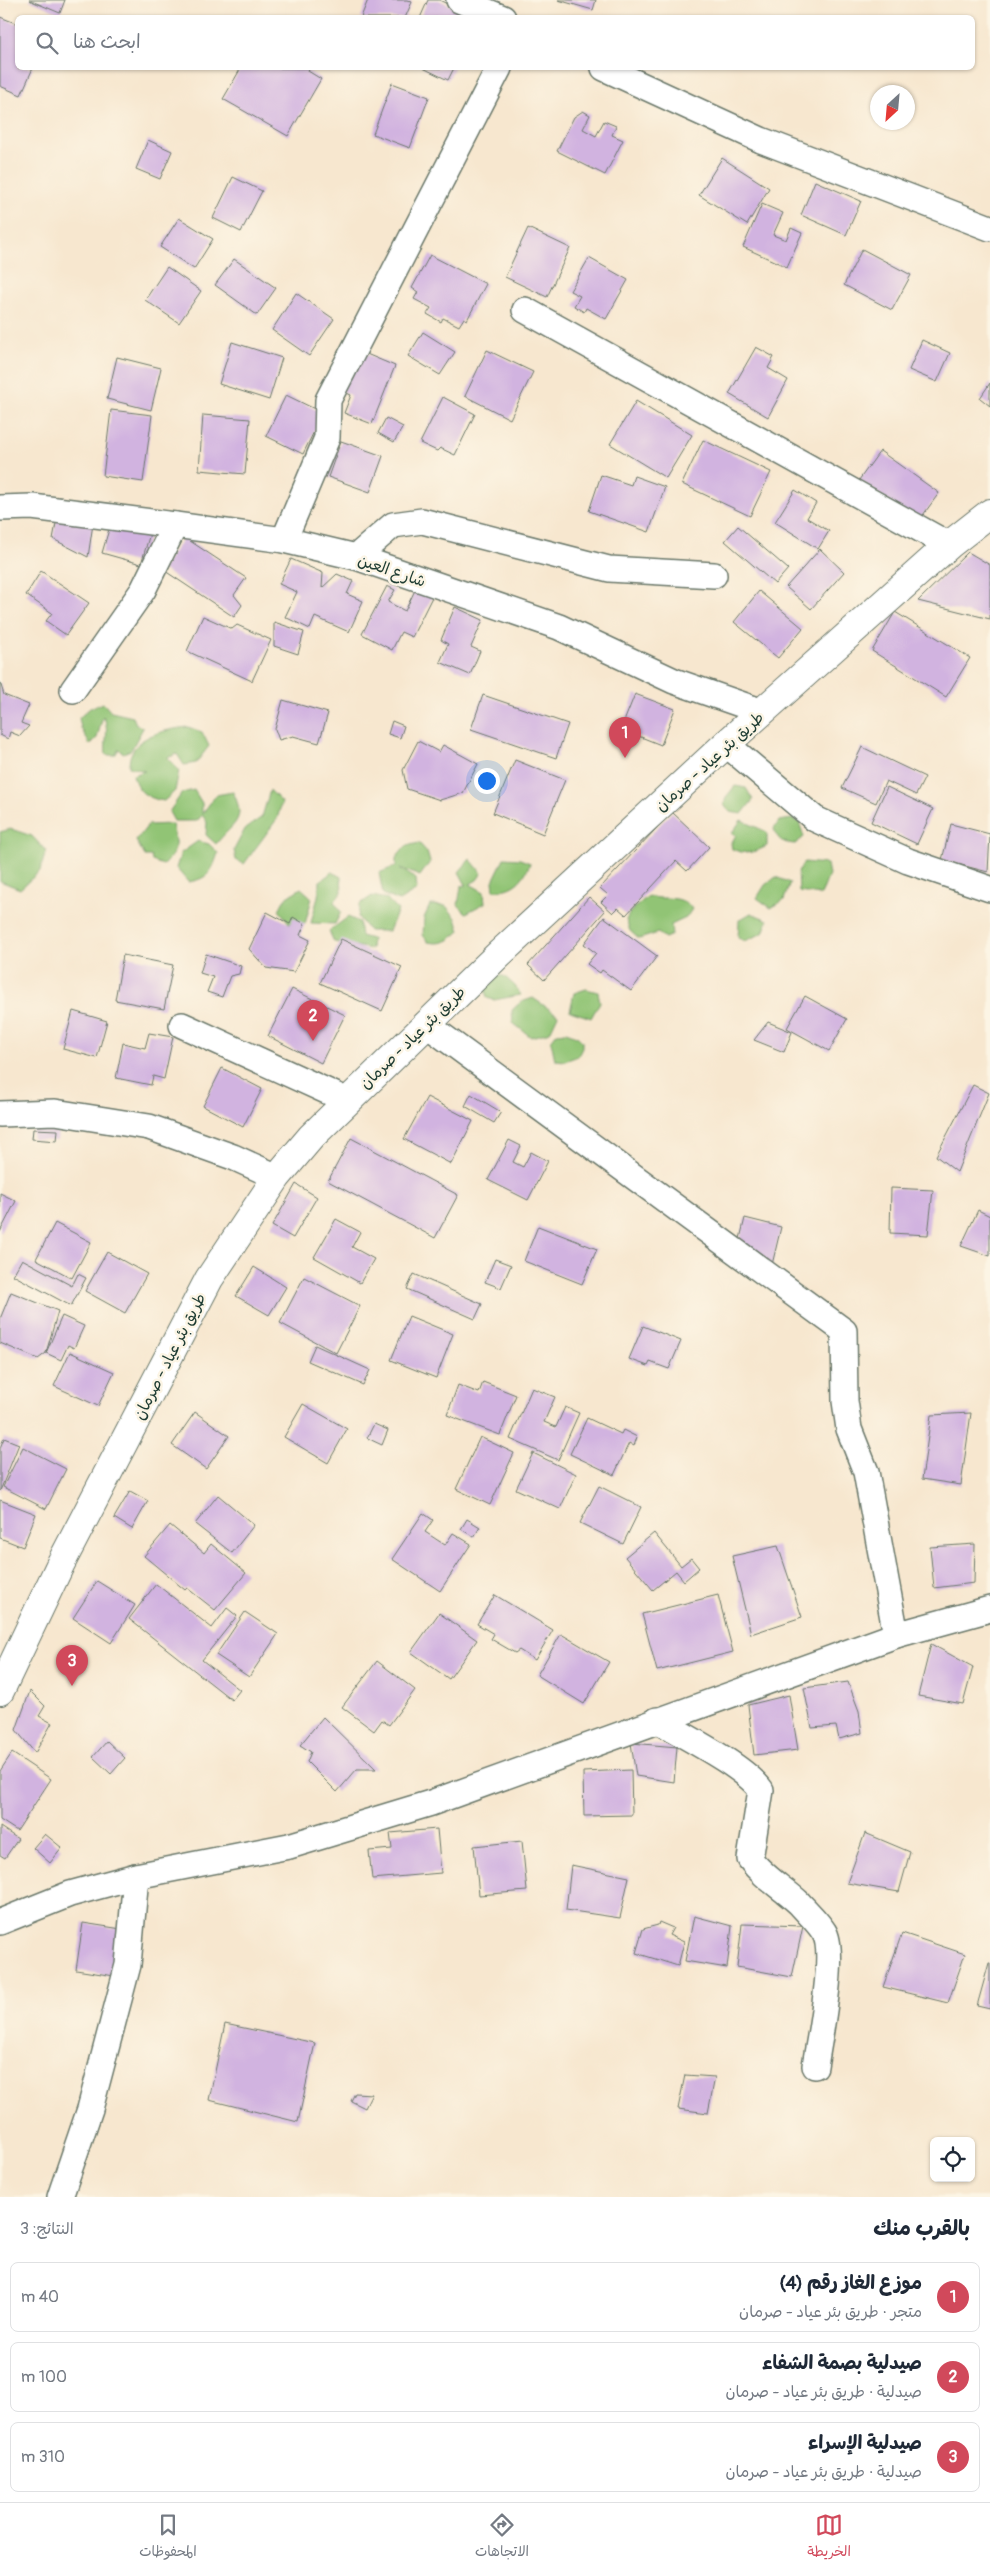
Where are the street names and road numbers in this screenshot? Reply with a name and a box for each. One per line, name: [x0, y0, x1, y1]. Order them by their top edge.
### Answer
street label: شارع العين: [355, 550, 428, 593]
street label: طريق بئر عياد - صرمان: [651, 708, 768, 816]
street label: طريق بئر عياد - صرمان: [356, 982, 470, 1093]
street label: طريق بئر عياد - صرمان: [129, 1290, 210, 1423]

